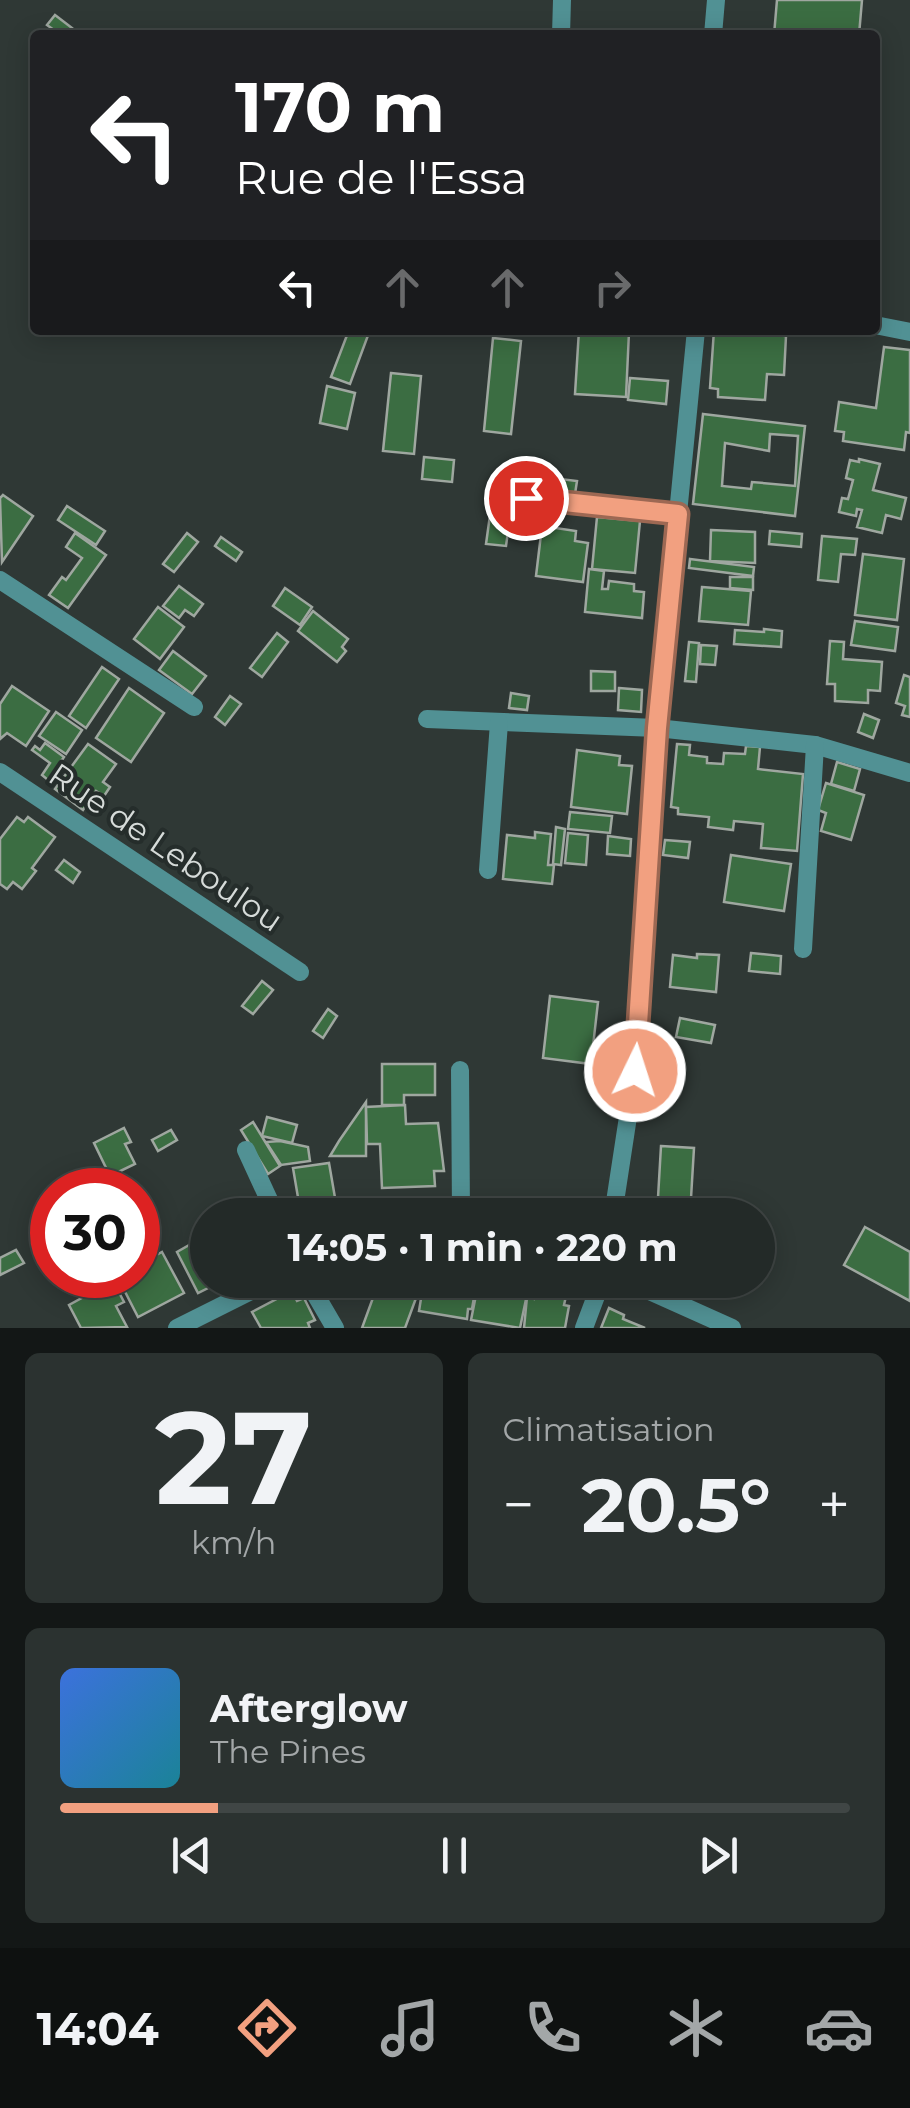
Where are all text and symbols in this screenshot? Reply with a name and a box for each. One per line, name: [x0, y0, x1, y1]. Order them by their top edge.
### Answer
text: 170 m: [235, 64, 445, 150]
icon: left: [70, 70, 200, 200]
text: Rue de l'Essa: [235, 150, 528, 205]
icon: left: [270, 260, 325, 315]
icon: ahead: [375, 260, 430, 315]
icon: ahead: [480, 260, 535, 315]
icon: right: [585, 260, 640, 315]
pin: [484, 456, 569, 541]
icon: arrive: [499, 471, 554, 526]
street label: Rue de Leboulou: [42, 754, 290, 940]
position arrow: [583, 1019, 687, 1123]
speed limit sign: 30: [30, 1168, 160, 1298]
text: 14:05 · 1 min · 220 m: [287, 1224, 678, 1271]
text: 27: [155, 1378, 312, 1537]
text: Climatisation: [503, 1410, 715, 1449]
text: 20.5°: [582, 1459, 771, 1551]
text: −: [503, 1471, 534, 1538]
text: +: [818, 1471, 850, 1538]
text: km/h: [191, 1523, 276, 1562]
text: Afterglow: [210, 1685, 408, 1732]
text: The Pines: [210, 1732, 366, 1771]
icon: previous: [164, 1828, 219, 1883]
icon: pause: [427, 1828, 482, 1883]
icon: next: [691, 1828, 746, 1883]
icon: directions: [232, 1993, 302, 2063]
icon: music: [375, 1993, 445, 2063]
icon: phone: [518, 1993, 588, 2063]
icon: climate: [661, 1993, 731, 2063]
icon: car: [804, 1993, 874, 2063]
text: 14:04: [36, 2001, 159, 2056]

